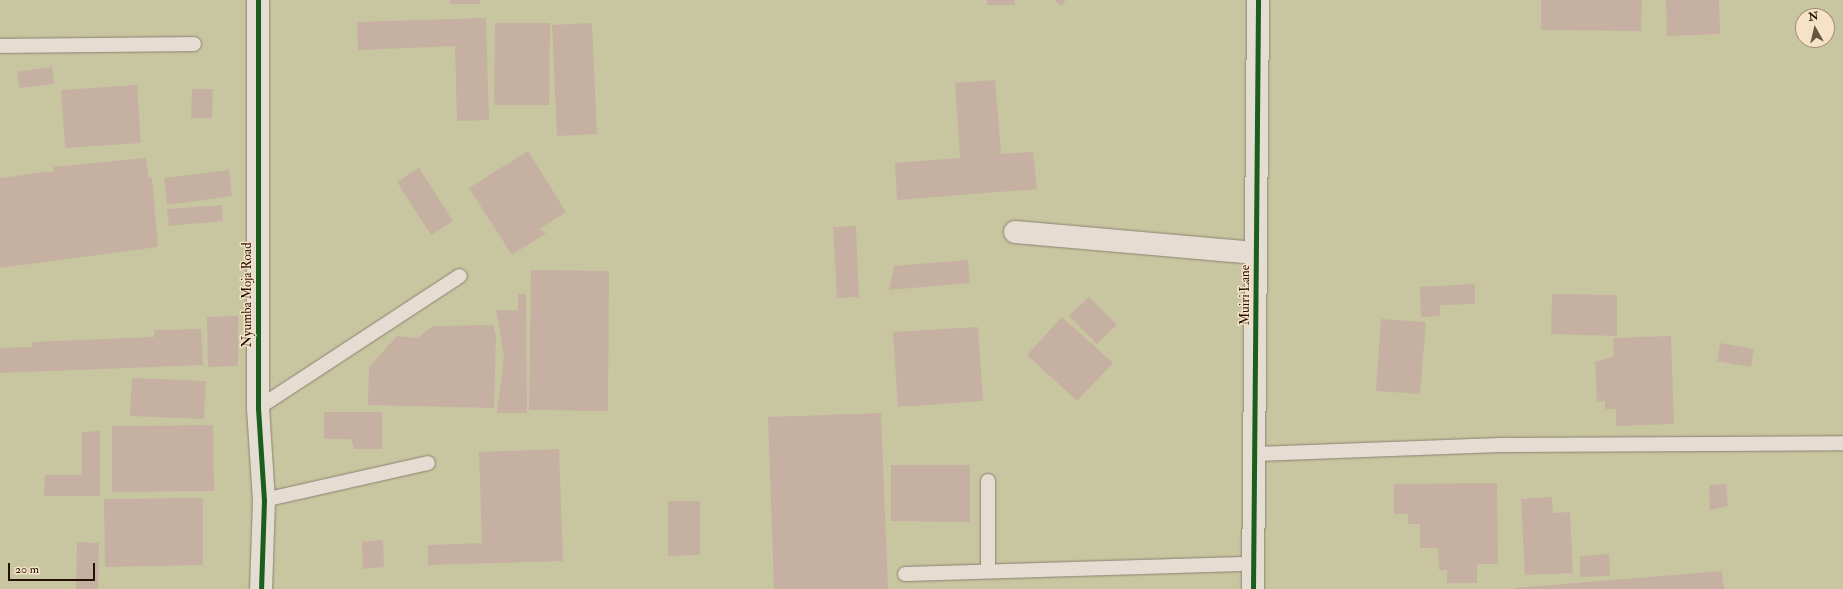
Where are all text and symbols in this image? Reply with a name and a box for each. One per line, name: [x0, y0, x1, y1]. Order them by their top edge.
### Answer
north arrow: [1795, 8, 1835, 48]
text: N: [1808, 9, 1819, 24]
street label: Nyumba Moja Road: [239, 242, 255, 348]
street label: Muiri Lane: [1237, 265, 1253, 325]
scale bar: [10, 555, 97, 581]
text: 20 m: [15, 562, 39, 577]

